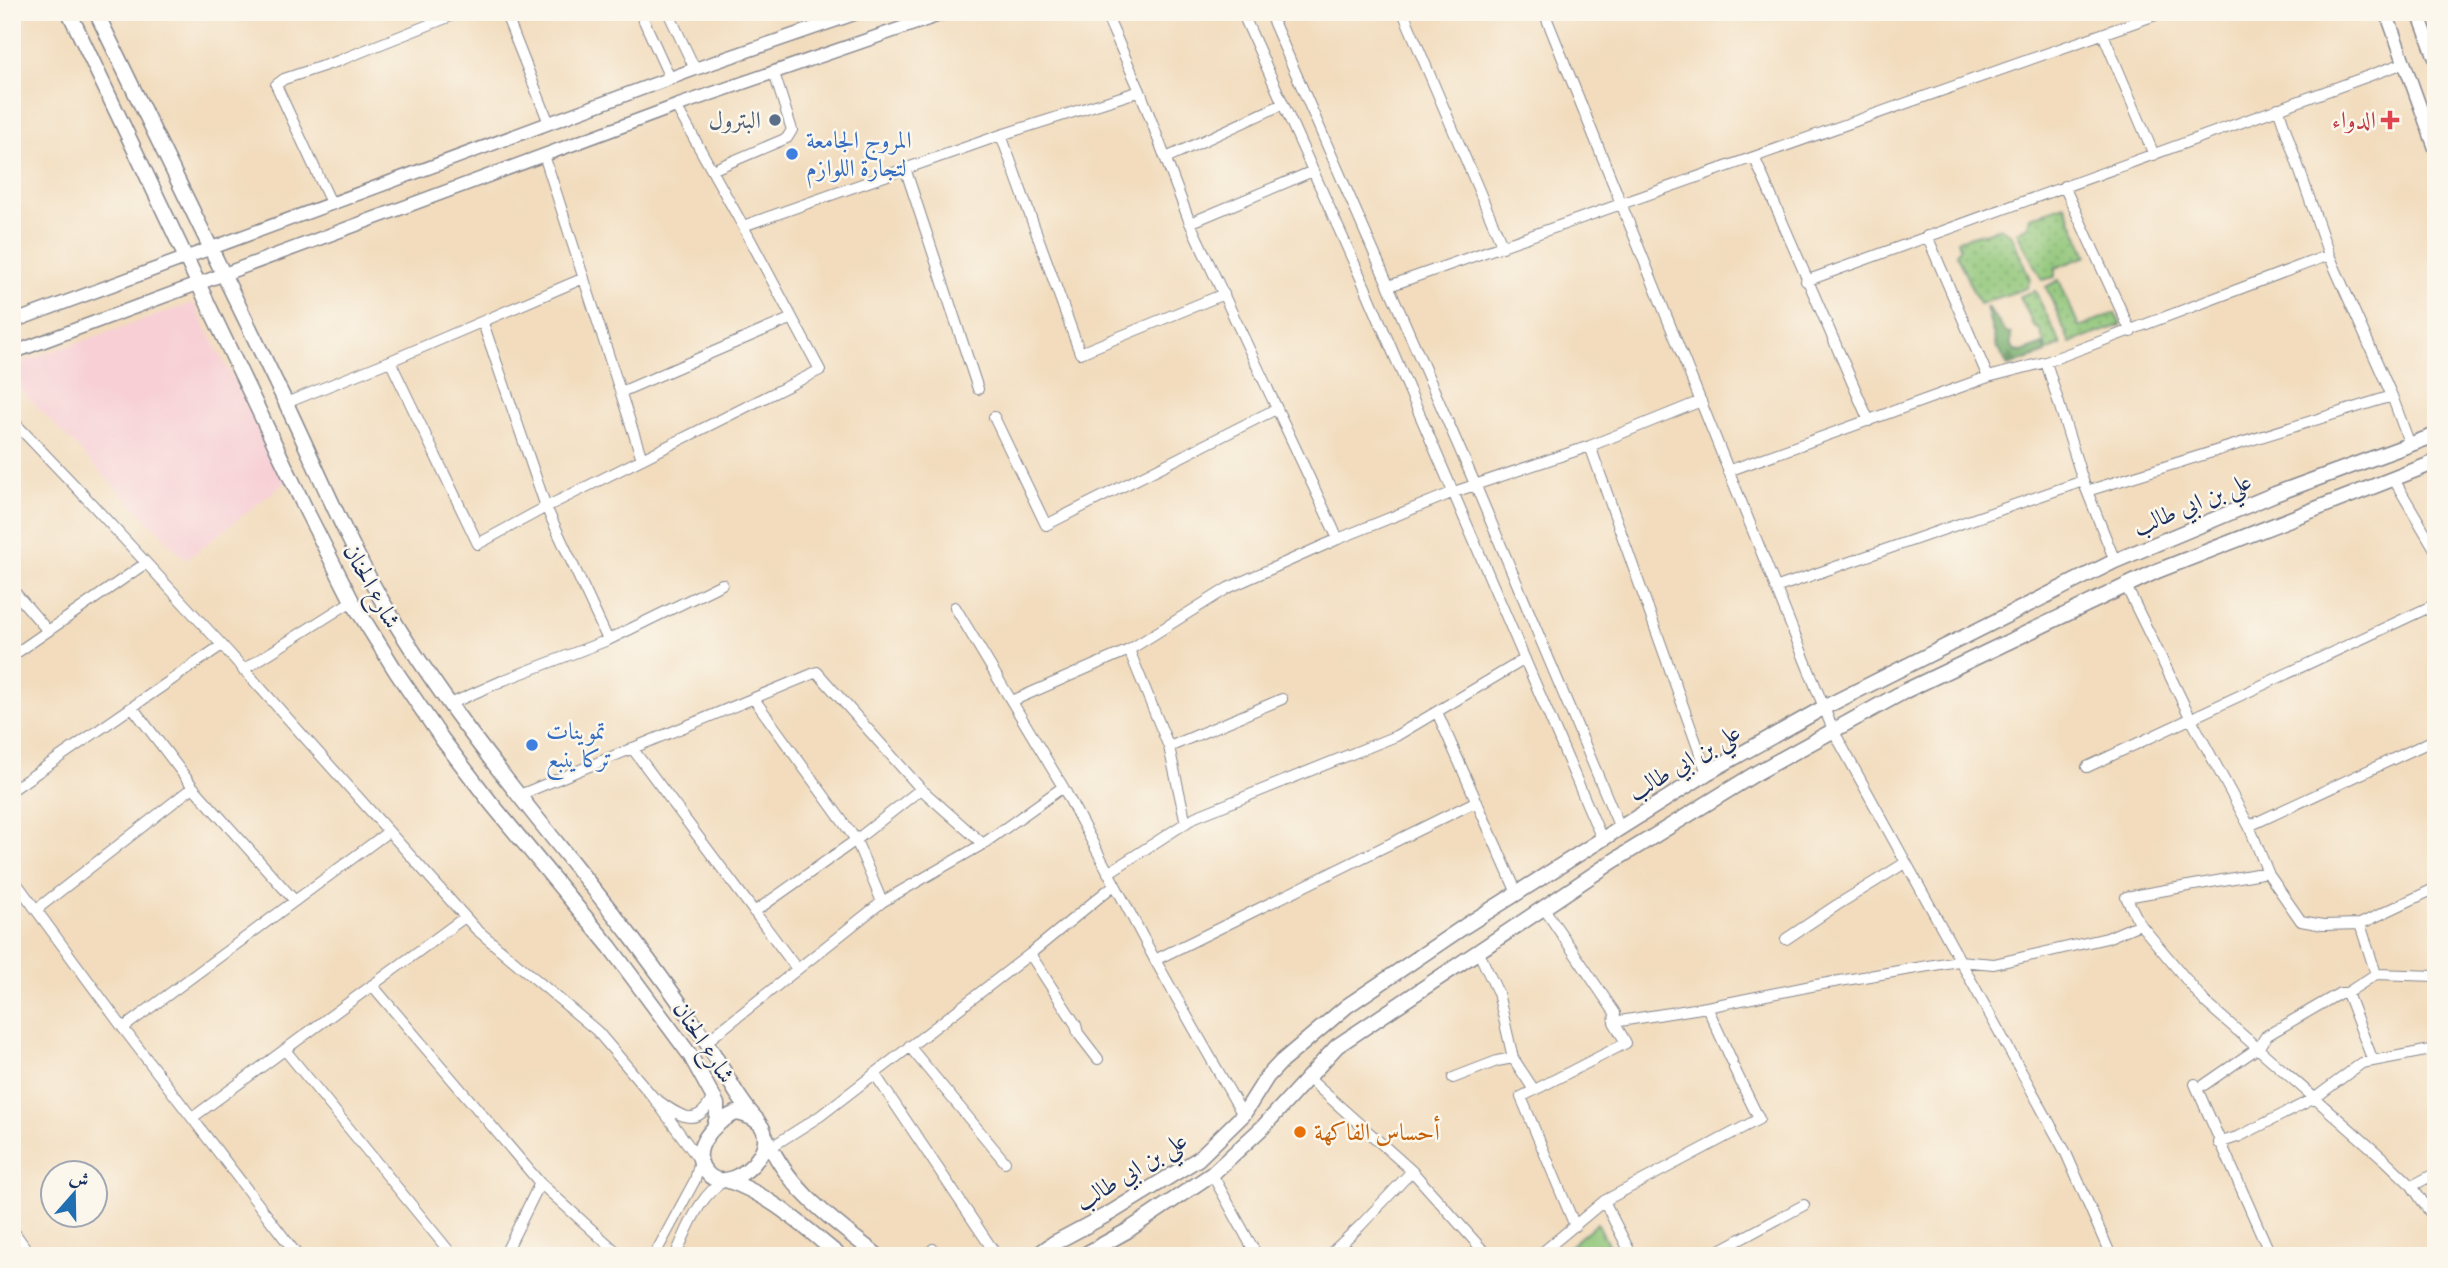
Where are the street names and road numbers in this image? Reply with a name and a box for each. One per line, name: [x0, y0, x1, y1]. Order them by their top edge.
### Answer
street label: علي بن ابي طالب: [2129, 466, 2259, 550]
street label: شارع الحنان: [332, 539, 407, 636]
street label: علي بن ابي طالب: [1623, 718, 1750, 814]
street label: شارع الحنان: [662, 996, 741, 1092]
street label: علي بن ابي طالب: [1070, 1126, 1197, 1224]

